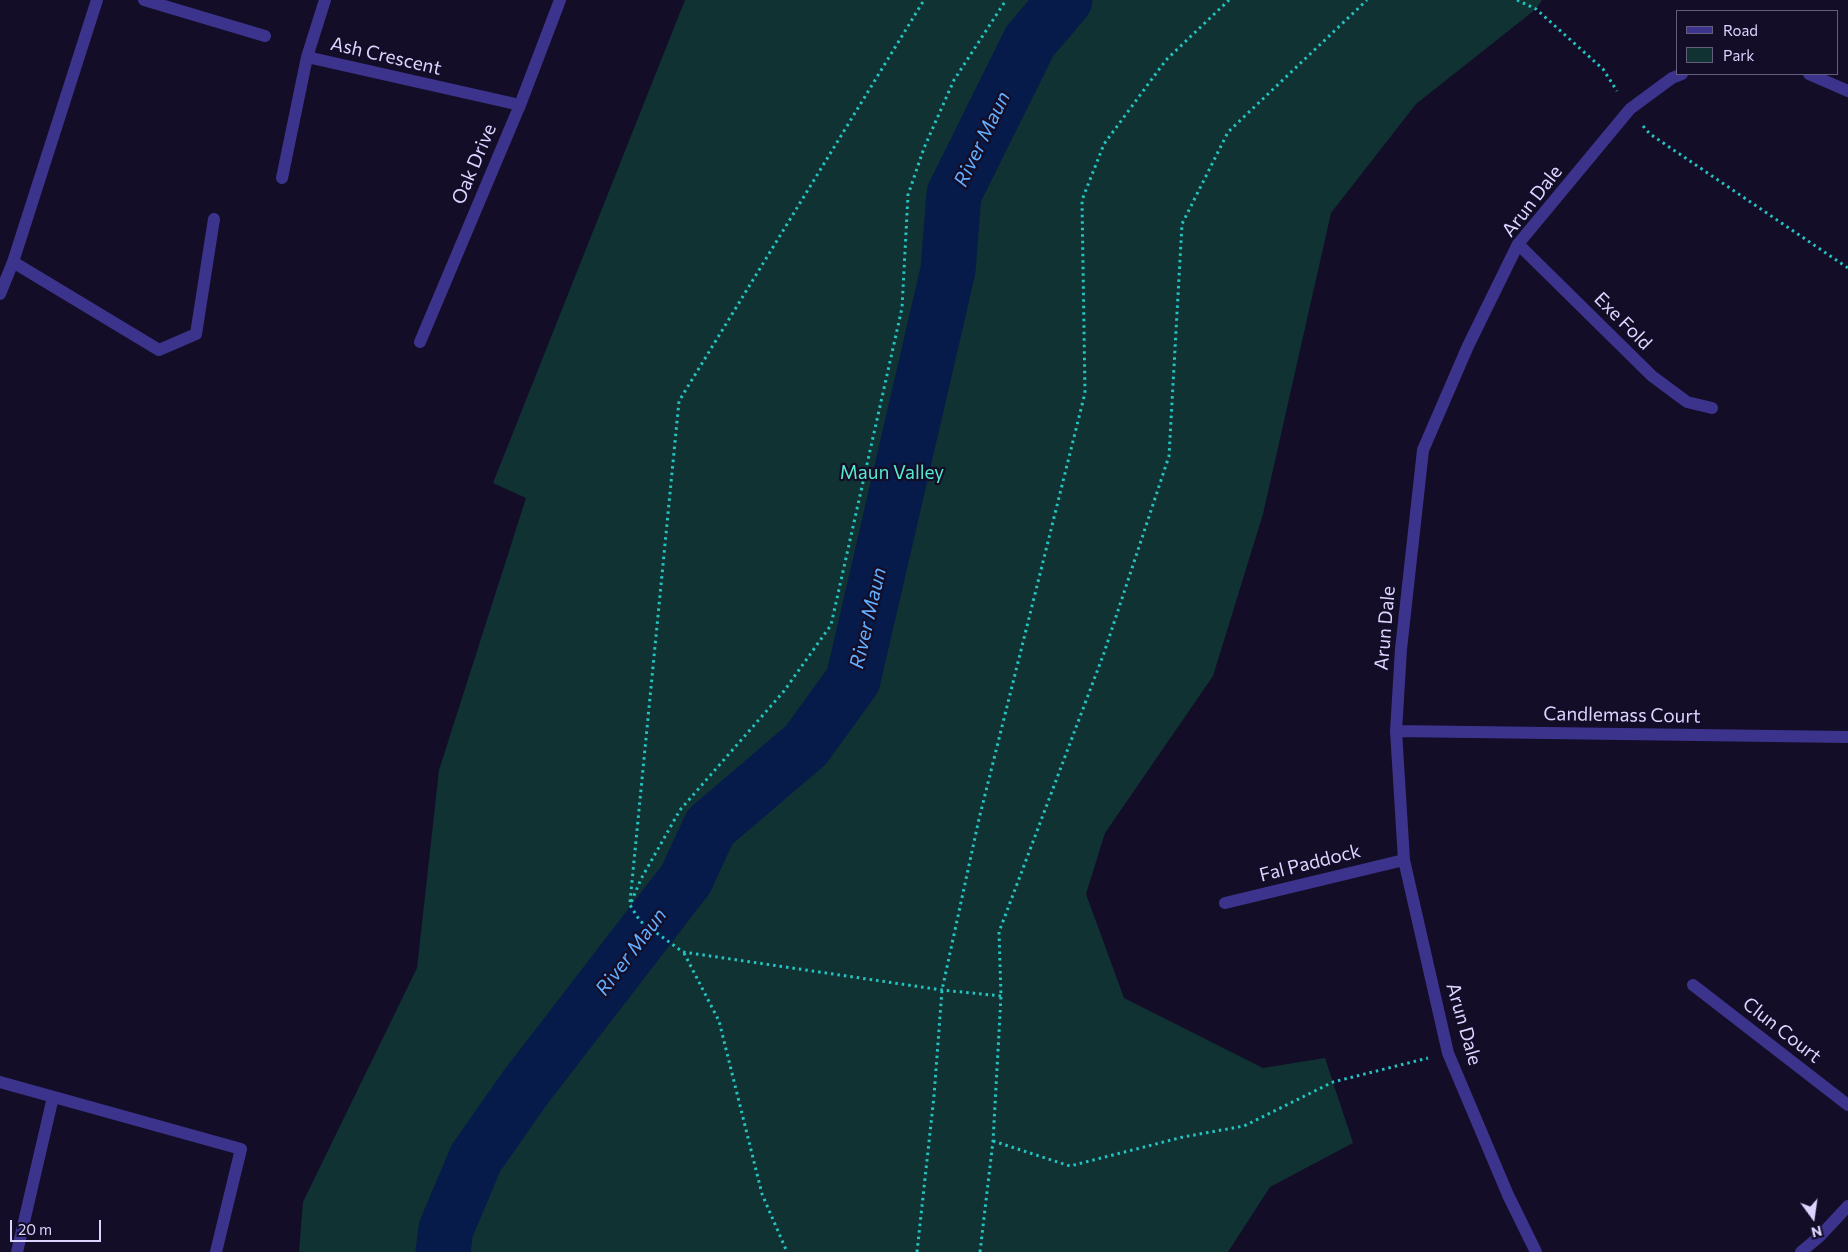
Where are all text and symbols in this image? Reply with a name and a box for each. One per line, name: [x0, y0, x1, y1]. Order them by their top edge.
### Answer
legend: [1676, 10, 1838, 75]
text: Road: [1723, 21, 1758, 39]
street label: Ash Crescent: [328, 32, 444, 80]
text: Park: [1723, 46, 1754, 64]
water label: River Maun: [949, 87, 1015, 191]
street label: Oak Drive: [447, 120, 501, 208]
street label: Arun Dale: [1497, 161, 1567, 241]
street label: Exe Fold: [1589, 287, 1657, 355]
park label: Maun Valley: [840, 462, 944, 484]
water label: River Maun: [845, 565, 891, 671]
street label: Arun Dale: [1370, 585, 1400, 671]
street label: Candlemass Court: [1543, 702, 1701, 728]
street label: Fal Paddock: [1257, 839, 1363, 887]
water label: River Maun: [590, 904, 672, 1000]
street label: Arun Dale: [1441, 980, 1487, 1068]
street label: Clun Court: [1738, 992, 1826, 1068]
north arrow: [1788, 1192, 1838, 1242]
scale bar: [12, 1210, 104, 1242]
text: 20 m: [18, 1220, 52, 1238]
text: N: [1810, 1223, 1824, 1242]

